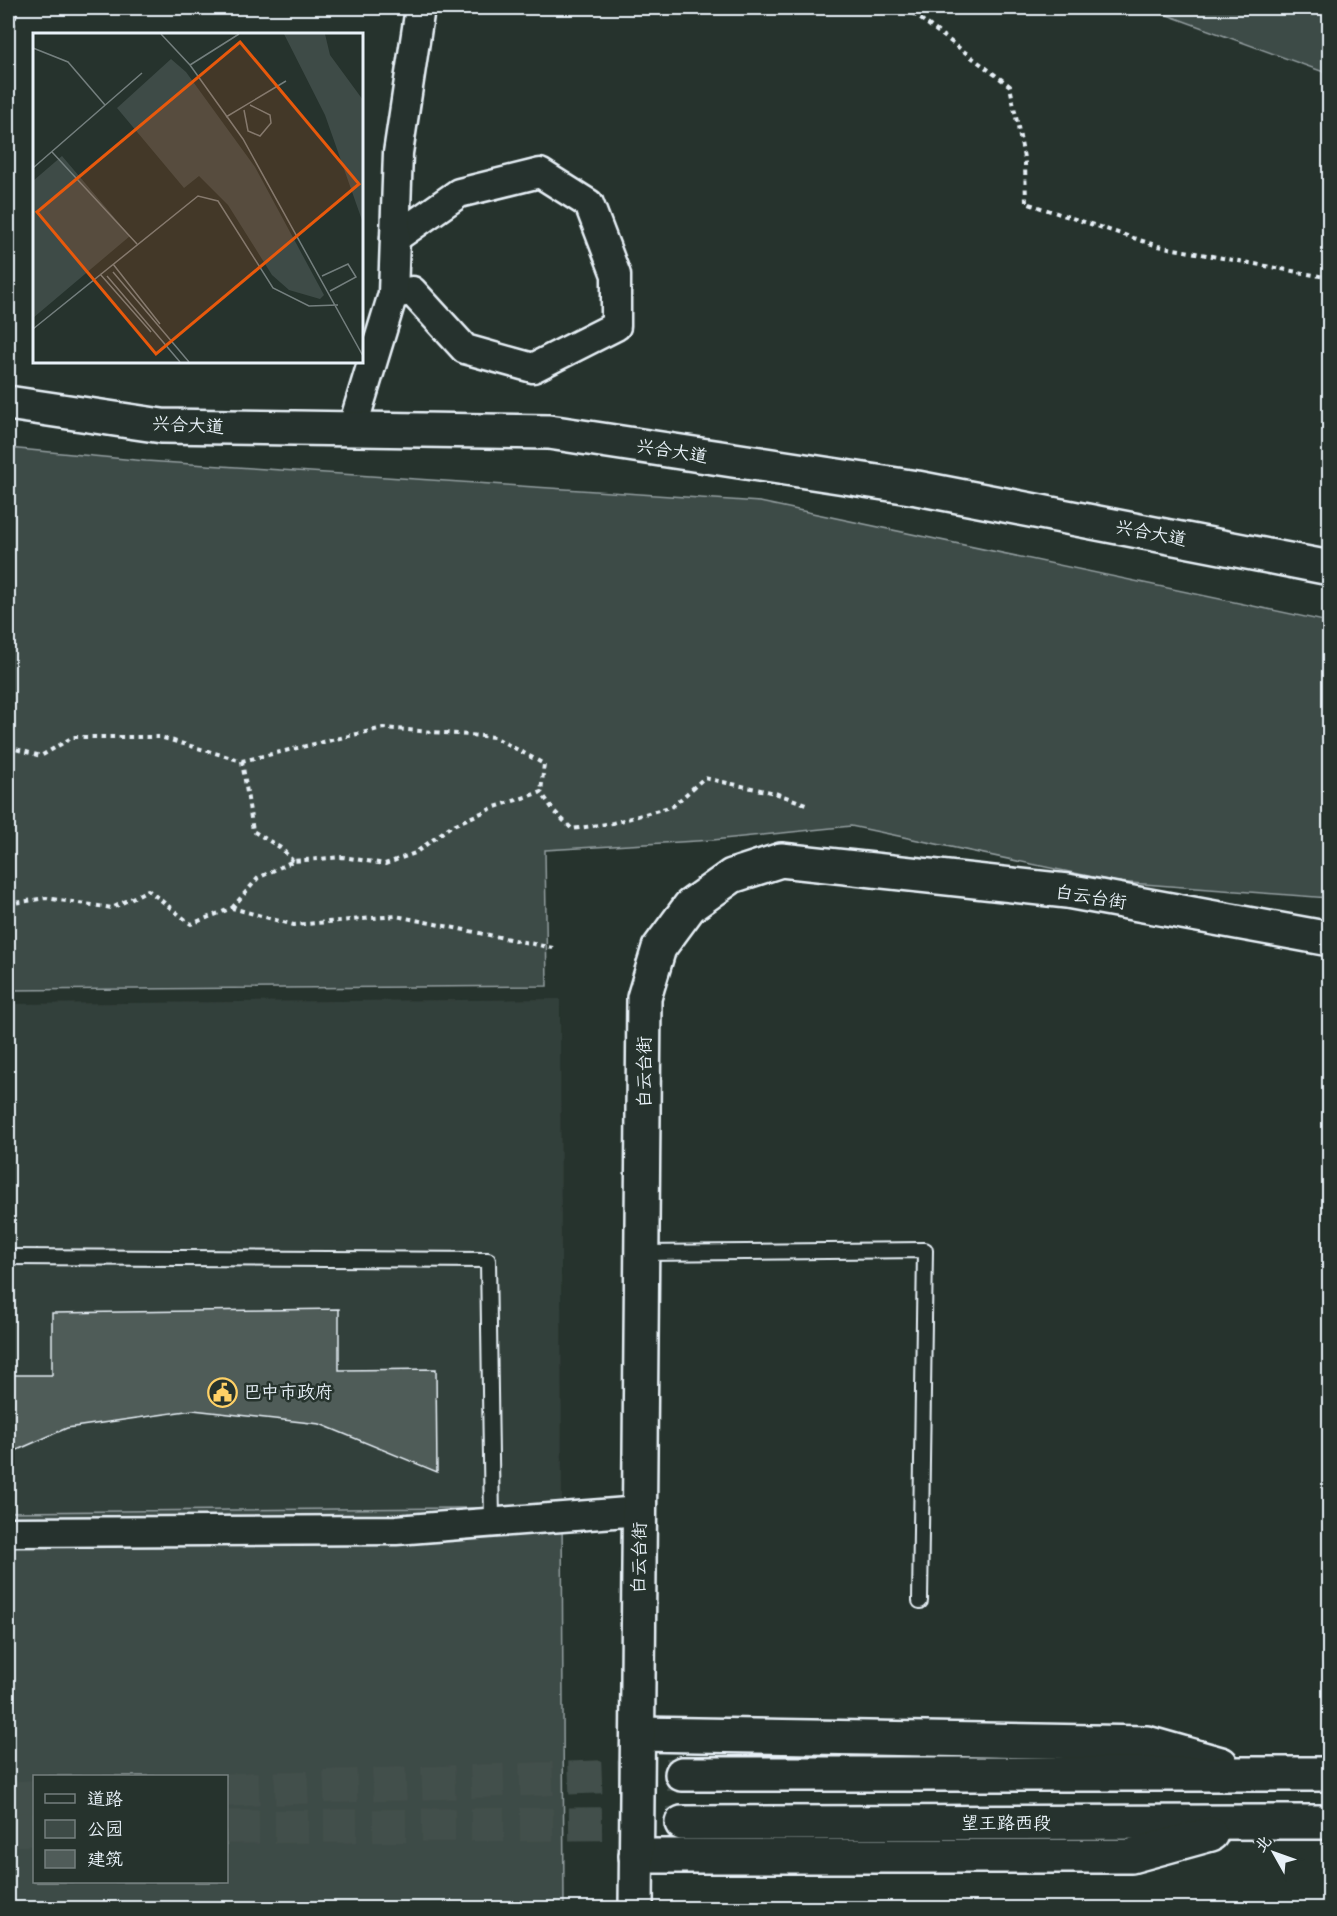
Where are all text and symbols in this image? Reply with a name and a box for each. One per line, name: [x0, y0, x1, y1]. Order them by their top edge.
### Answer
inset map: [33, 33, 363, 363]
street label: 兴合大道: [151, 410, 225, 439]
street label: 兴合大道: [635, 433, 710, 468]
street label: 兴合大道: [1113, 513, 1189, 552]
street label: 白云台街: [1054, 879, 1129, 914]
street label: 白云台街: [631, 1036, 656, 1108]
public building icon: 巴中市政府: [206, 1376, 238, 1408]
place label: 巴中市政府: [243, 1379, 333, 1404]
street label: 白云台街: [625, 1522, 652, 1594]
legend: [33, 1775, 228, 1883]
text: 道路: [87, 1786, 123, 1811]
street label: 望王路西段: [961, 1810, 1051, 1835]
text: 公园: [87, 1816, 123, 1841]
north arrow: [1244, 1823, 1304, 1883]
text: 北: [1249, 1830, 1276, 1857]
text: 建筑: [87, 1846, 123, 1871]

